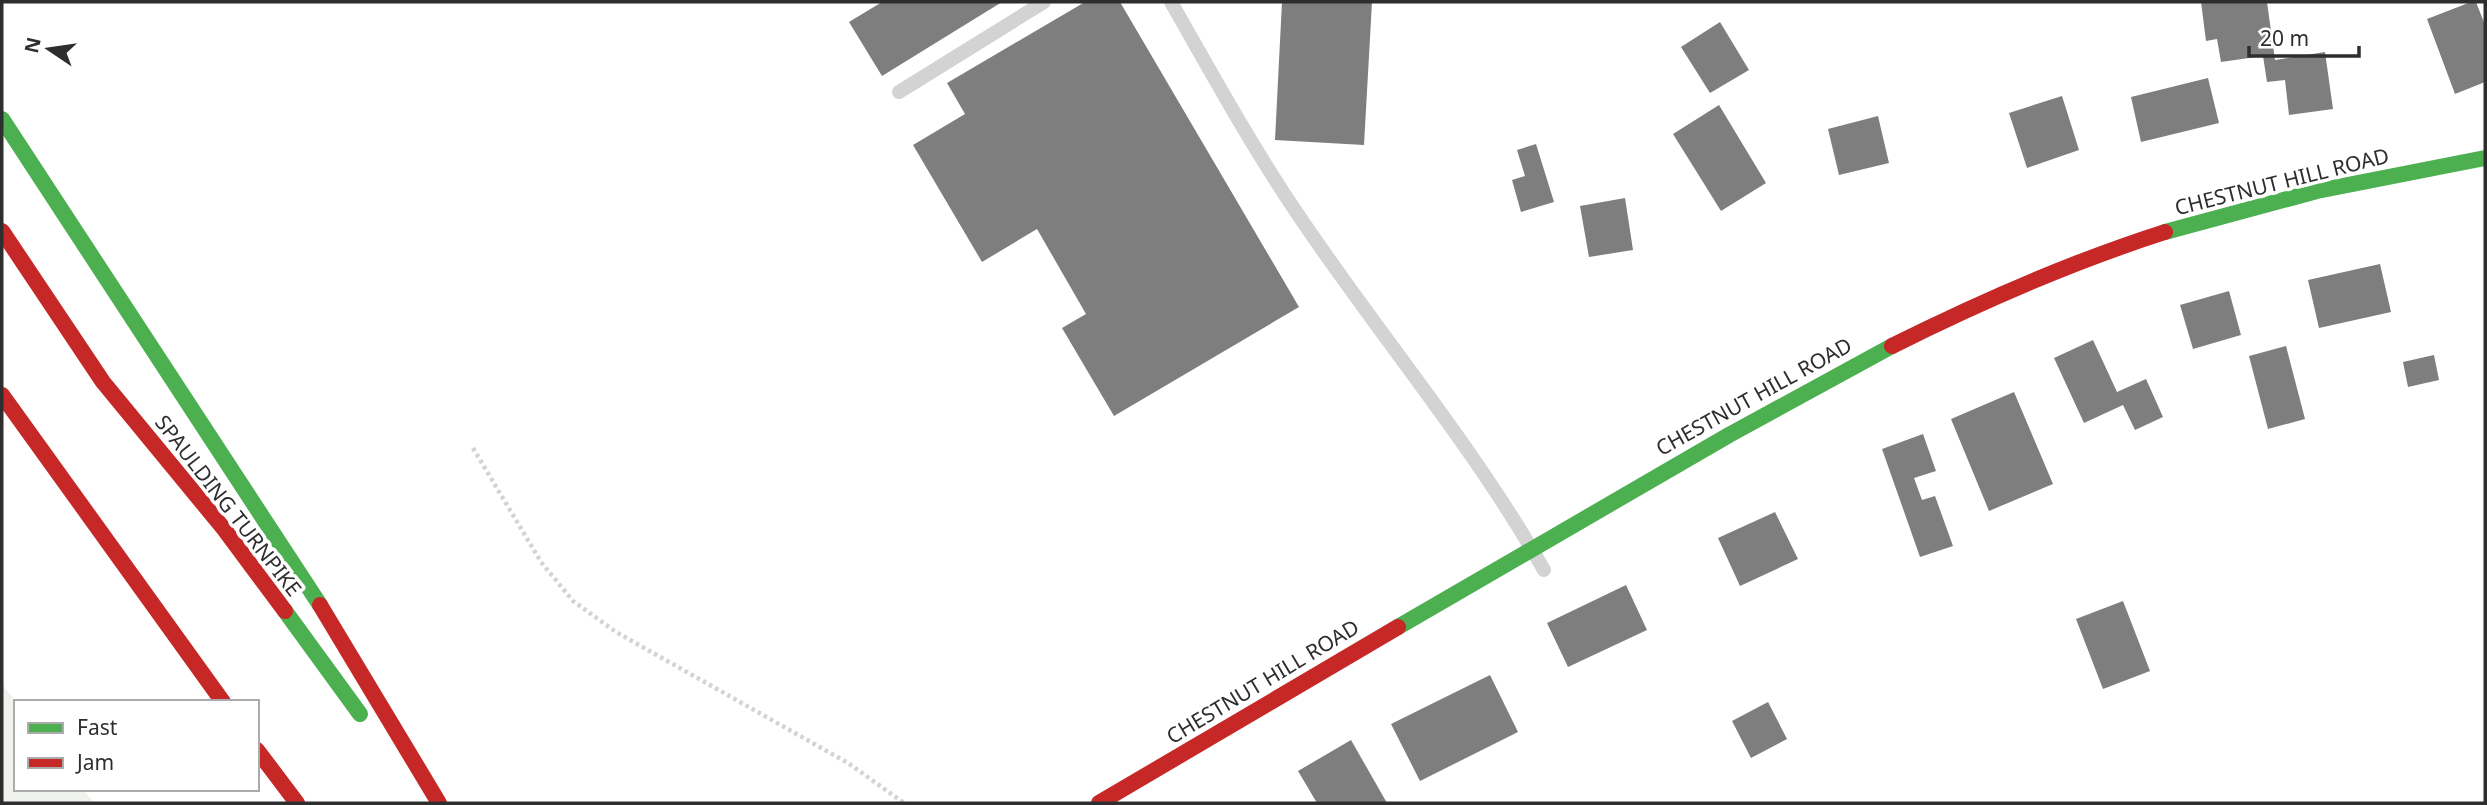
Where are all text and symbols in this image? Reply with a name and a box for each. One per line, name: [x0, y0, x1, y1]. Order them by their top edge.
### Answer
north arrow: [14, 14, 84, 84]
scale bar: [2249, 14, 2359, 58]
text: 20 m: [2260, 24, 2309, 52]
text: N: [18, 35, 47, 56]
street label: CHESTNUT HILL ROAD: [2172, 141, 2392, 221]
street label: CHESTNUT HILL ROAD: [1650, 331, 1857, 462]
street label: SPAULDING TURNPIKE: [149, 409, 308, 602]
street label: CHESTNUT HILL ROAD: [1161, 612, 1364, 750]
legend: [14, 700, 259, 791]
text: Fast: [77, 713, 118, 741]
text: Jam: [75, 748, 114, 776]

